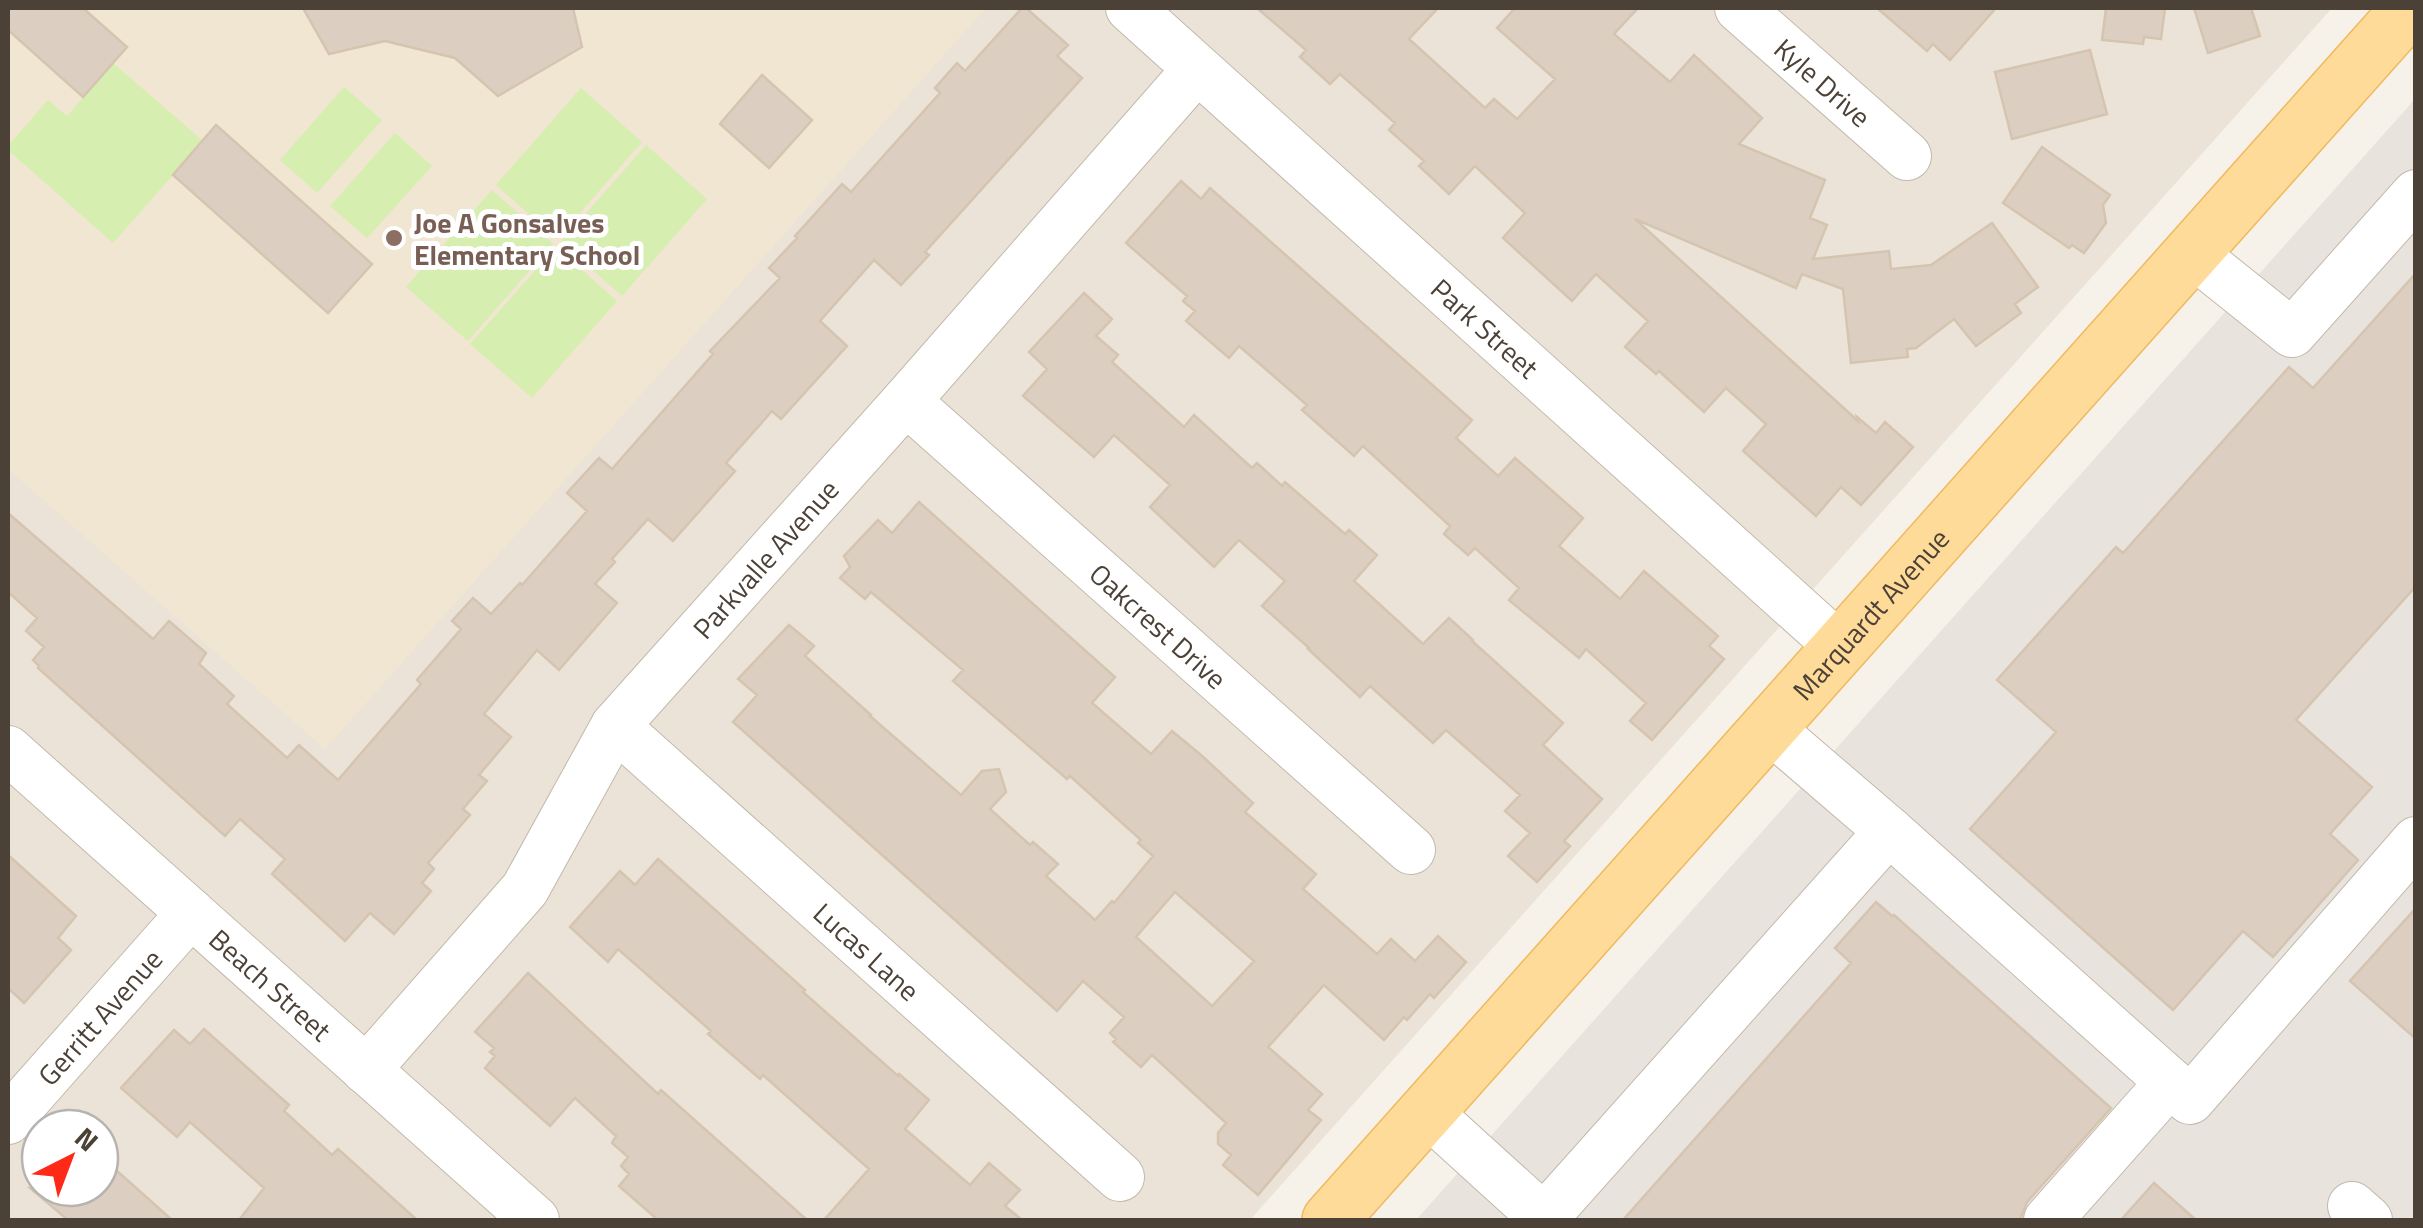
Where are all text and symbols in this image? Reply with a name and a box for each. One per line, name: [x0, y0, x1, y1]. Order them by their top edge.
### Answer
street label: Kyle Drive: [1765, 27, 1881, 137]
place label: Joe A Gonsalves Elementary School: [414, 201, 640, 276]
marker: Joe A Gonsalves Elementary School: [383, 227, 405, 249]
street label: Park Street: [1422, 268, 1549, 388]
street label: Parkvalle Avenue: [682, 469, 848, 648]
street label: Marquardt Avenue: [1782, 518, 1959, 710]
street label: Oakcrest Drive: [1080, 552, 1237, 699]
street label: Lucas Lane: [804, 892, 930, 1011]
street label: Beach Street: [200, 918, 342, 1051]
street label: Gerritt Avenue: [27, 939, 172, 1095]
north arrow: [20, 1108, 120, 1208]
text: N: [65, 1117, 109, 1162]

